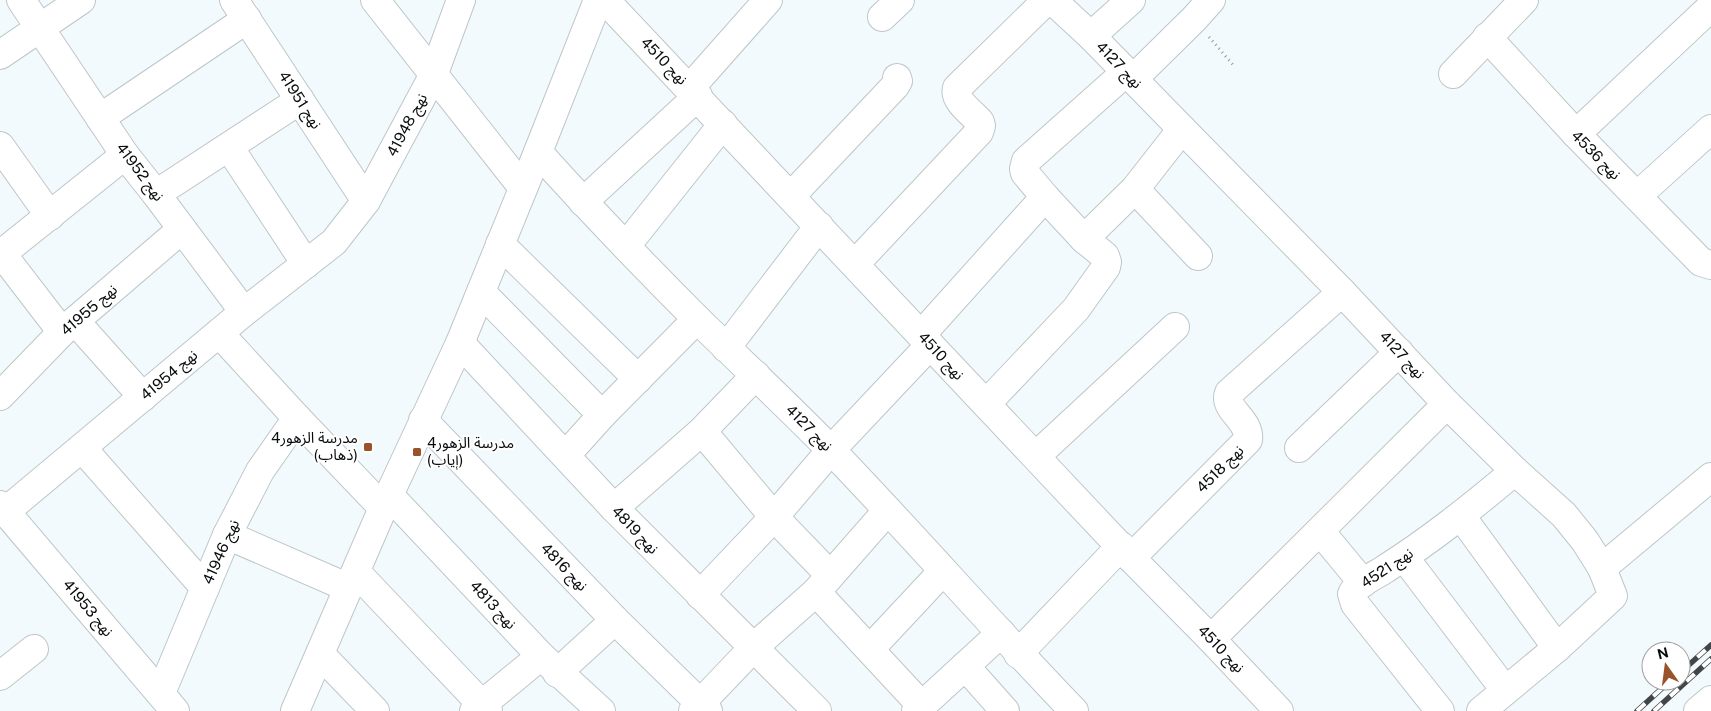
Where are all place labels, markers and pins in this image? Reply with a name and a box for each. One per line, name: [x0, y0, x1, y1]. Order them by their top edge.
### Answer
place label: مدرسة الزهور4 (ذهاب): [271, 429, 358, 463]
place label: مدرسة الزهور4 (إياب): [427, 434, 514, 470]
marker: مدرسة الزهور4 (ذهاب): [362, 441, 374, 453]
marker: مدرسة الزهور4 (إياب): [411, 446, 423, 458]

